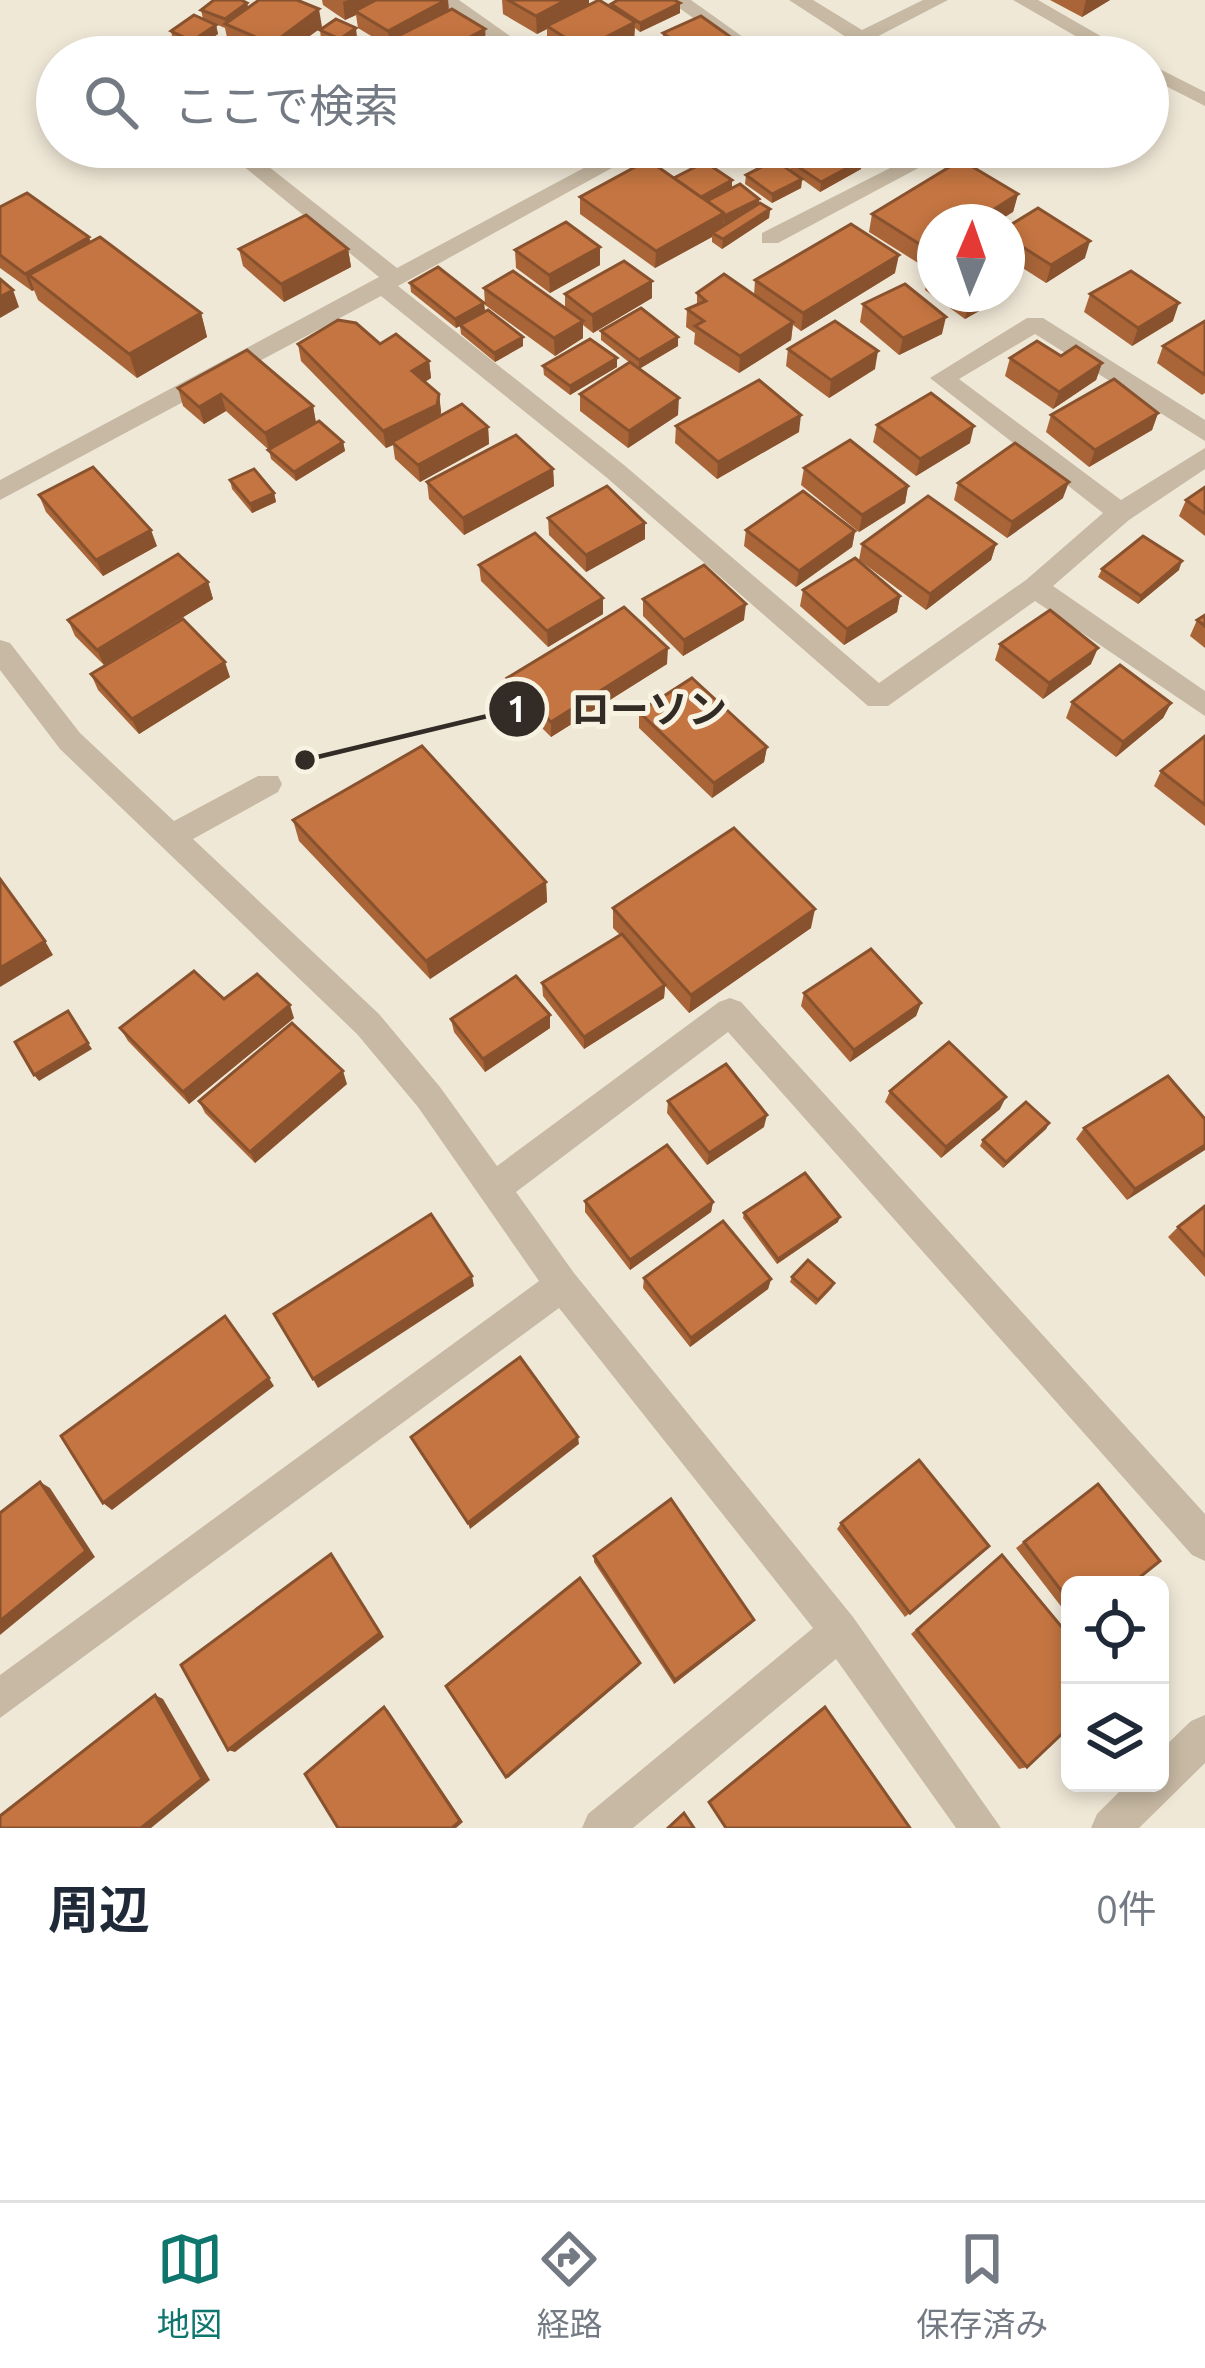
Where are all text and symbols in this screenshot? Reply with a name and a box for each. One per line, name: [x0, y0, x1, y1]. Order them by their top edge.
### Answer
search box: [36, 36, 1169, 168]
icon: search: [78, 69, 144, 135]
text: ここで検索: [174, 80, 399, 131]
north arrow: [917, 204, 1025, 312]
callout: ローソン: [487, 672, 751, 747]
text: ローソン: [571, 687, 727, 730]
text: 1: [507, 688, 527, 729]
map controls: [1061, 1576, 1169, 1792]
button: locate: [1061, 1576, 1169, 1684]
button: layers: [1061, 1684, 1169, 1792]
text: 周辺: [48, 1880, 150, 1938]
text: 0件: [1096, 1887, 1157, 1930]
tab: 地図: [157, 2226, 223, 2346]
tab: 経路: [536, 2226, 602, 2346]
tab: 保存済み: [916, 2226, 1048, 2346]

